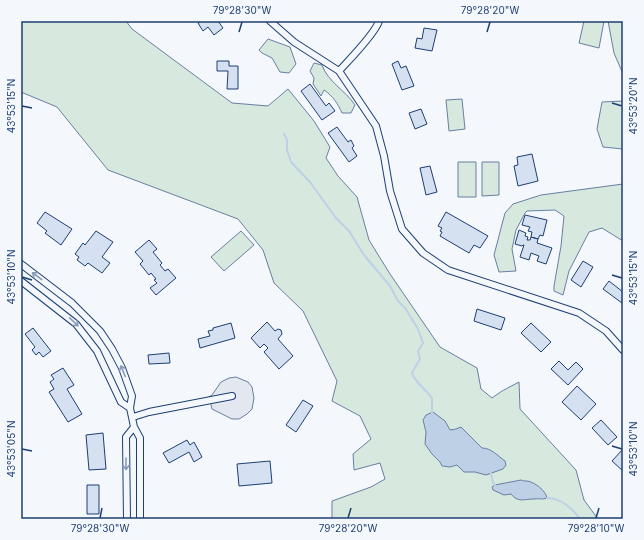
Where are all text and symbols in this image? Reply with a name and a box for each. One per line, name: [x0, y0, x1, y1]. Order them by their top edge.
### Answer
text: 79°28'30"W: [213, 4, 271, 16]
text: 79°28'20"W: [461, 4, 519, 16]
text: 43°53'20"N: [627, 78, 639, 134]
text: 43°53'15"N: [5, 79, 17, 133]
text: 43°53'10"N: [5, 250, 17, 304]
text: 43°53'15"N: [627, 251, 639, 305]
one-way arrow: [31, 272, 42, 280]
one-way arrow: [69, 318, 79, 327]
one-way arrow: [118, 365, 126, 377]
text: 43°53'05"N: [5, 421, 17, 477]
text: 43°53'10"N: [627, 422, 639, 476]
one-way arrow: [122, 457, 130, 470]
text: 79°28'30"W: [71, 522, 129, 534]
text: 79°28'20"W: [319, 522, 377, 534]
text: 79°28'10"W: [568, 522, 624, 534]

